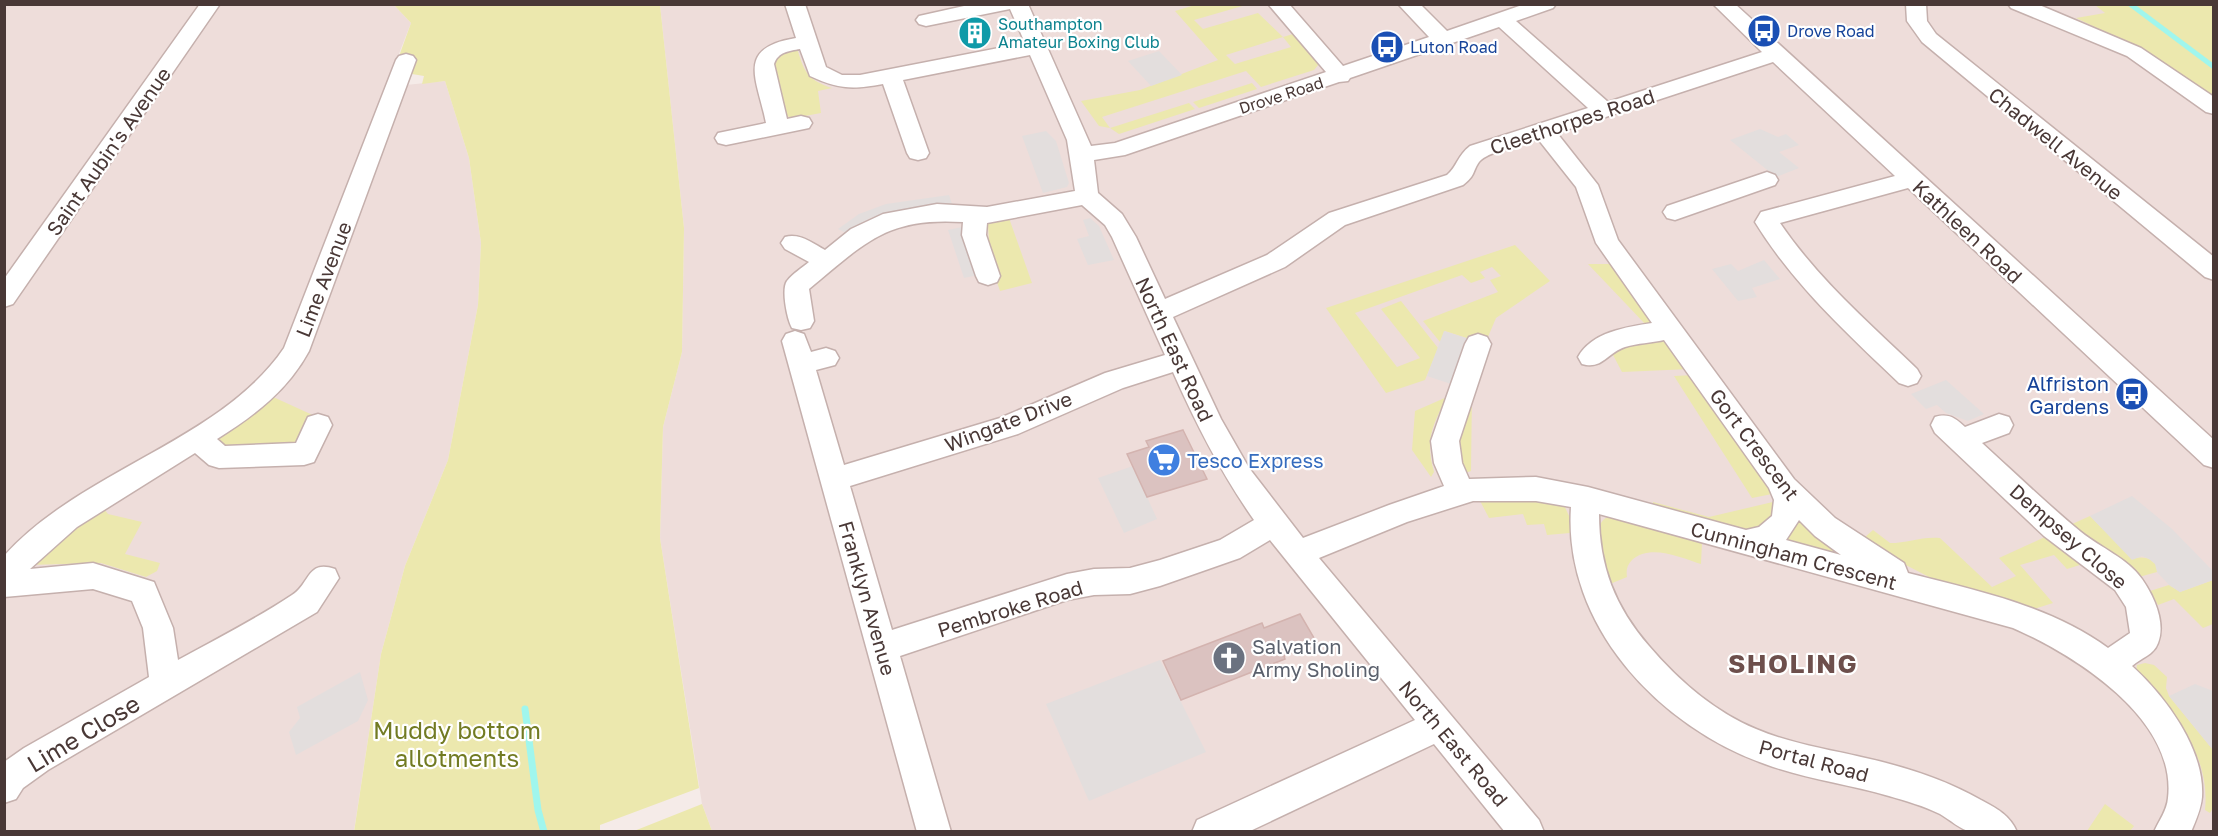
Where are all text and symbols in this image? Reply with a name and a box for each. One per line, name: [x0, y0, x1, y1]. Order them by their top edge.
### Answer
bus stop icon: Drove Road: [1746, 13, 1782, 49]
place label: Southampton Amateur Boxing Club: [998, 14, 1160, 52]
building icon: Southampton Amateur Boxing Club: [957, 15, 993, 51]
place label: Drove Road: [1787, 21, 1875, 41]
bus stop icon: Luton Road: [1369, 29, 1405, 65]
place label: Luton Road: [1410, 37, 1498, 57]
street label: Saint Aubin's Avenue: [41, 62, 175, 240]
street label: Drove Road: [1236, 72, 1326, 118]
street label: Chadwell Avenue: [1984, 82, 2128, 204]
street label: Cleethorpes Road: [1487, 83, 1657, 159]
street label: Kathleen Road: [1908, 174, 2028, 288]
street label: Lime Avenue: [290, 218, 356, 340]
street label: North East Road: [1131, 273, 1219, 425]
place label: Alfriston Gardens: [2027, 371, 2109, 418]
bus stop icon: Alfriston Gardens: [2114, 376, 2150, 412]
street label: Gort Crescent: [1705, 384, 1805, 504]
street label: Wingate Drive: [941, 386, 1075, 456]
supermarket icon: Tesco Express: [1146, 442, 1182, 478]
place label: Tesco Express: [1187, 448, 1324, 472]
street label: Dempsey Close: [2005, 479, 2133, 593]
street label: Cunningham Crescent: [1688, 516, 1900, 594]
street label: Franklyn Avenue: [834, 518, 902, 678]
street label: Pembroke Road: [934, 575, 1086, 641]
place label: Salvation Army Sholing: [1252, 634, 1380, 681]
church icon: Salvation Army Sholing: [1211, 640, 1247, 676]
district label: SHOLING: [1728, 648, 1858, 679]
street label: North East Road: [1394, 675, 1514, 811]
street label: Lime Close: [21, 688, 145, 778]
park label: Muddy bottom allotments: [373, 715, 541, 772]
street label: Portal Road: [1756, 734, 1872, 786]

